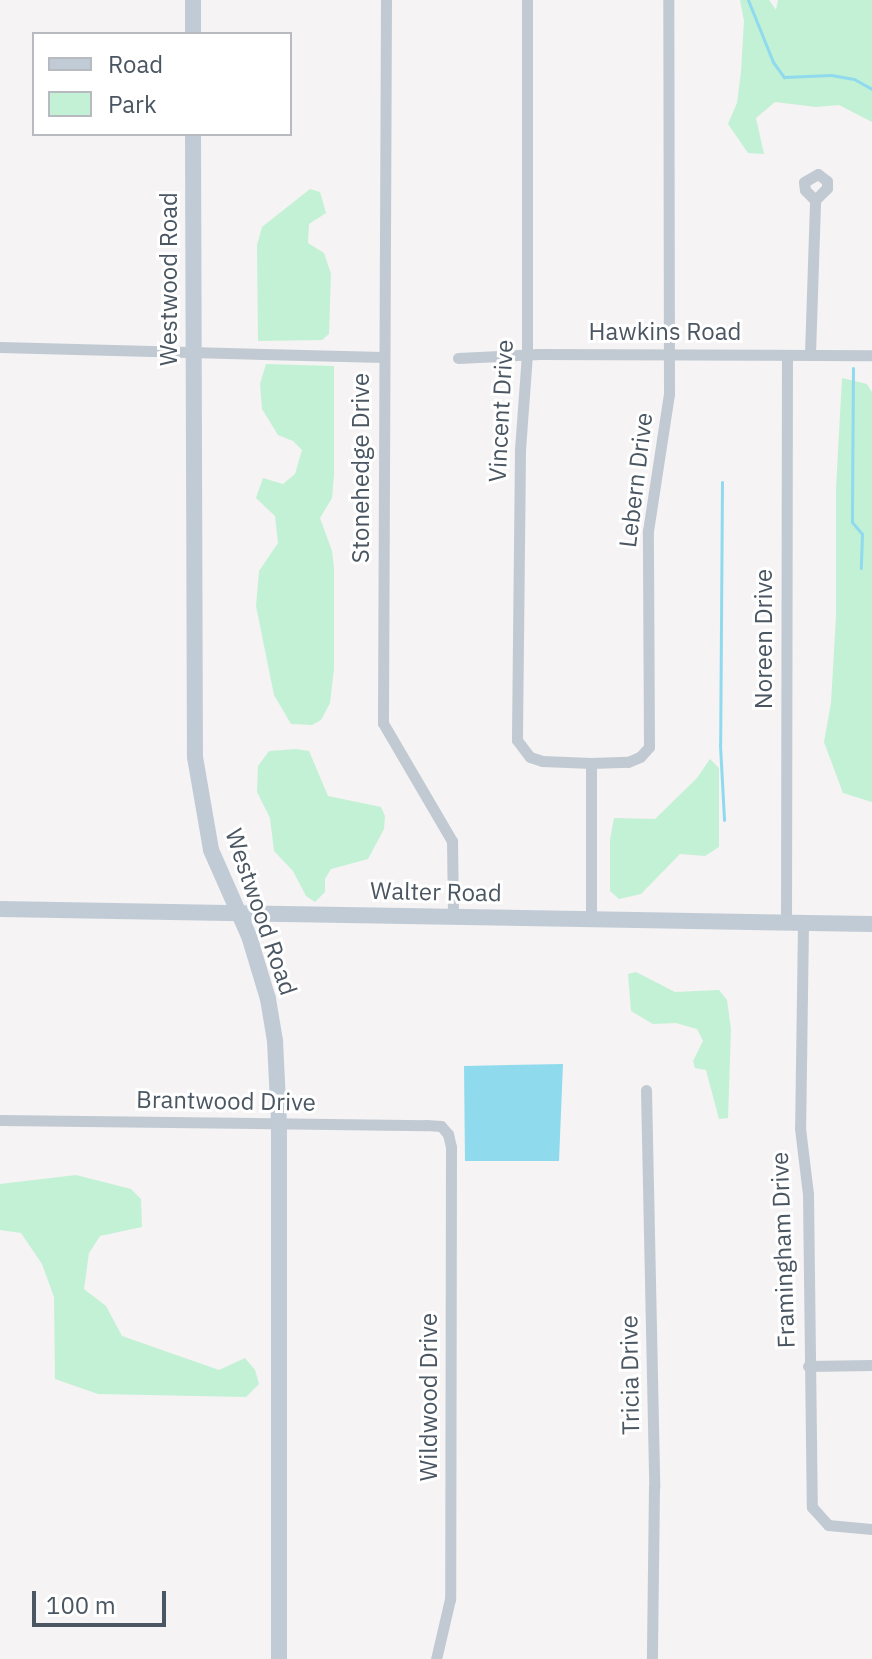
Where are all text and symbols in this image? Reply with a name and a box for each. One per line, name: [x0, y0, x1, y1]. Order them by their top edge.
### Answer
legend: [32, 32, 292, 136]
text: Road: [108, 48, 163, 80]
text: Park: [108, 88, 157, 120]
street label: Westwood Road: [155, 192, 183, 366]
street label: Hawkins Road: [589, 318, 741, 346]
street label: Vincent Drive: [483, 339, 519, 483]
street label: Stonehedge Drive: [347, 373, 375, 563]
street label: Lebern Drive: [613, 411, 659, 549]
street label: Noreen Drive: [750, 569, 778, 709]
street label: Westwood Road: [219, 825, 303, 999]
street label: Walter Road: [370, 876, 502, 908]
street label: Brantwood Drive: [136, 1085, 316, 1117]
street label: Framingham Drive: [765, 1151, 801, 1349]
street label: Wildwood Drive: [415, 1313, 443, 1481]
street label: Tricia Drive: [615, 1315, 645, 1435]
scale bar: [36, 1575, 170, 1625]
text: 100 m: [46, 1589, 116, 1621]

